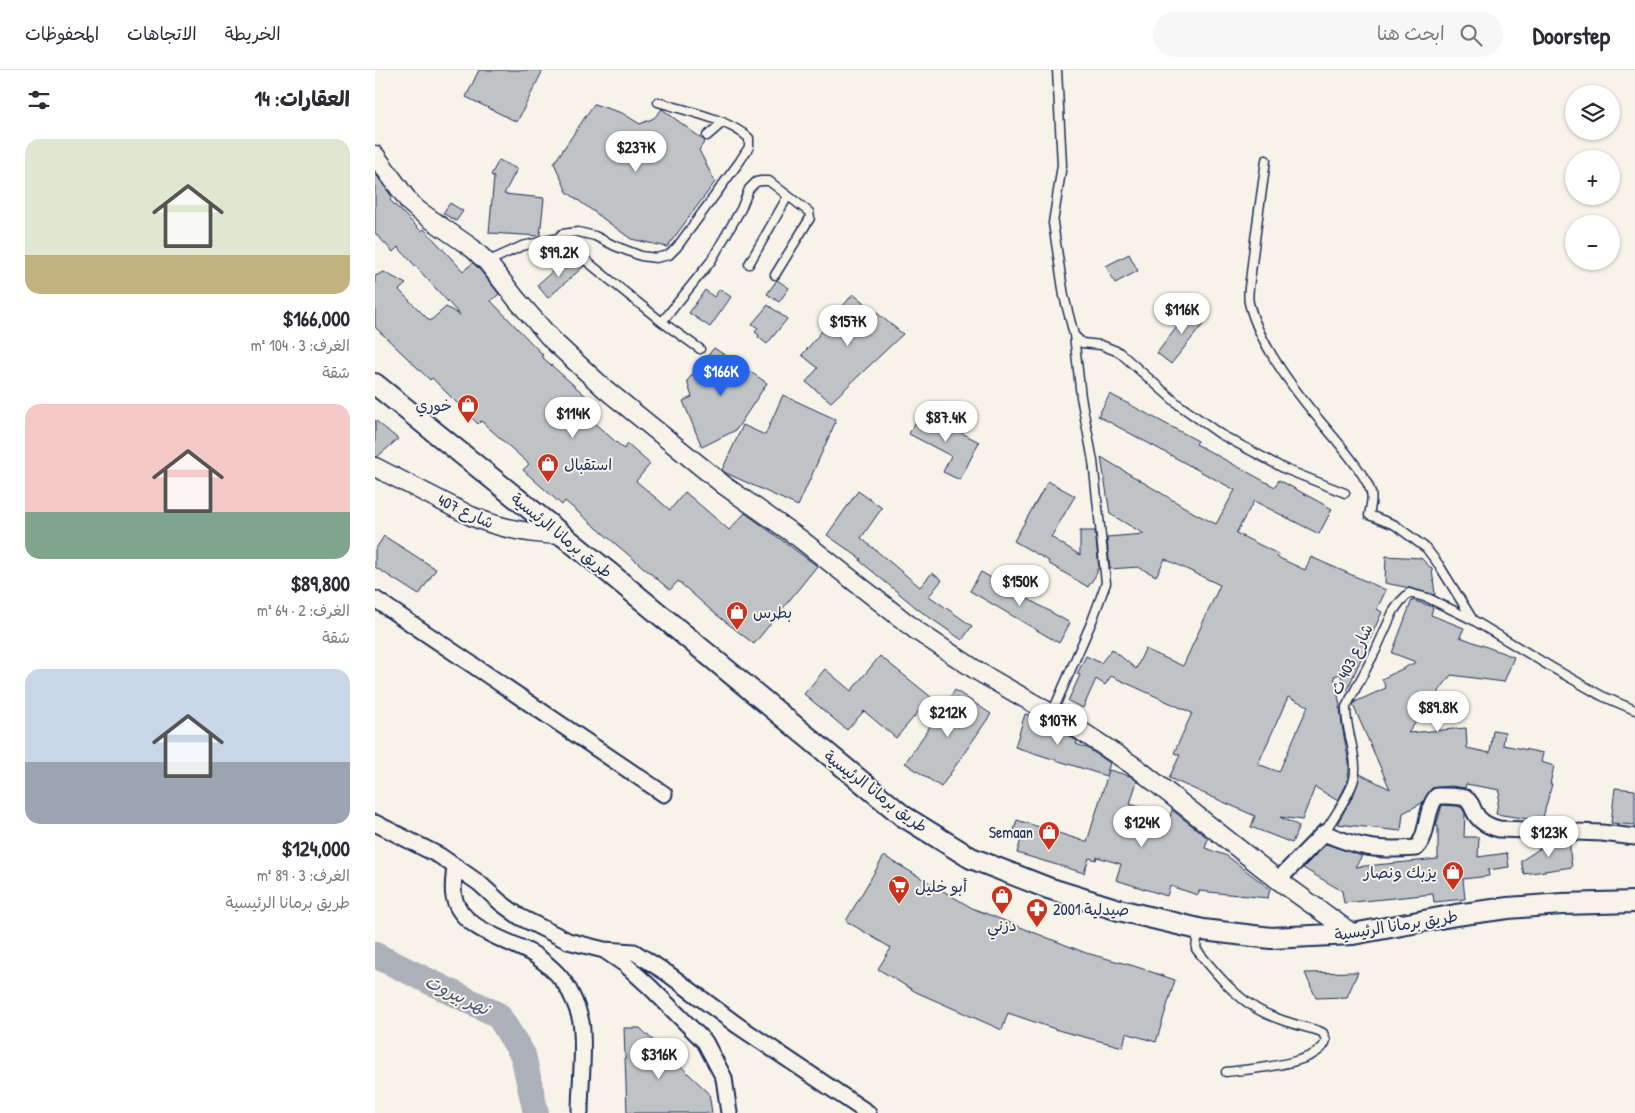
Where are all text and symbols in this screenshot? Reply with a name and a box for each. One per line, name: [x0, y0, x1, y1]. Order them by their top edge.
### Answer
search box: [1153, 12, 1503, 57]
text: Doorstep: [1533, 19, 1610, 51]
text: ابحث هنا: [1377, 20, 1445, 46]
text: المحفوظات: [25, 21, 99, 46]
text: الاتجاهات: [127, 21, 197, 46]
text: الخريطة: [225, 21, 281, 46]
icon: search: [1457, 21, 1485, 49]
text: العقارات: 14: [254, 84, 350, 113]
map controls: [1565, 85, 1620, 270]
button: layers: [1565, 85, 1620, 140]
icon: filters: [25, 86, 53, 114]
pin: $237K: [601, 131, 671, 173]
text: $237K: [616, 136, 656, 158]
button: +: [1565, 150, 1620, 205]
icon: home: [143, 171, 233, 261]
button: −: [1565, 215, 1620, 270]
pin: $99.2K: [518, 236, 600, 278]
text: $99.2K: [539, 241, 579, 263]
pin: $116K: [1147, 292, 1217, 335]
text: $116K: [1165, 298, 1199, 320]
text: $166,000: [283, 304, 350, 333]
pin: $157K: [813, 304, 883, 347]
text: $157K: [830, 310, 866, 332]
text: الغرف: 3 · 104 m²: [251, 334, 350, 356]
pin: $166K: [686, 354, 756, 397]
text: $166K: [703, 360, 739, 382]
text: شقة: [322, 361, 350, 383]
shop icon: خوري: [456, 393, 480, 424]
place label: خوري: [416, 394, 452, 417]
pin: $114K: [538, 396, 608, 439]
pin: $87.4K: [905, 400, 987, 443]
text: $114K: [556, 402, 590, 424]
text: $87.4K: [926, 406, 966, 428]
icon: home: [143, 436, 233, 526]
shop icon: استقبال: [536, 452, 560, 483]
place label: استقبال: [564, 453, 612, 475]
street label: طريق برمانا الرئيسية: [507, 487, 617, 583]
street label: شارع 407: [434, 488, 498, 534]
pin: $150K: [985, 564, 1055, 607]
text: $89,800: [290, 569, 350, 598]
text: $150K: [1002, 570, 1038, 592]
text: الغرف: 2 · 64 m²: [257, 599, 350, 621]
shop icon: بطرس: [725, 600, 749, 631]
place label: بطرس: [753, 601, 792, 623]
street label: شارع 403 ث: [1324, 620, 1379, 699]
text: شقة: [322, 626, 350, 648]
pin: $89.8K: [1397, 690, 1479, 733]
pin: $212K: [913, 696, 983, 738]
text: $89.8K: [1418, 696, 1458, 718]
icon: home: [143, 701, 233, 791]
text: $212K: [929, 701, 967, 723]
pin: $107K: [1023, 704, 1093, 746]
text: $107K: [1039, 709, 1077, 731]
street label: طريق برمانا الرئيسية: [820, 745, 932, 837]
pin: $124K: [1107, 806, 1177, 848]
text: $124K: [1124, 811, 1160, 833]
pin: $123K: [1514, 816, 1584, 858]
shop icon: Semaan: [1037, 820, 1061, 851]
place label: Semaan: [989, 821, 1033, 843]
text: $123K: [1531, 821, 1567, 843]
text: $124,000: [282, 834, 350, 863]
shop icon: يزبك ونصار: [1441, 860, 1465, 891]
place label: يزبك ونصار: [1362, 861, 1437, 883]
text: الغرف: 3 · 89 m²: [257, 864, 350, 886]
supermarket icon: أبو خليل: [887, 874, 911, 905]
place label: أبو خليل: [915, 875, 967, 897]
shop icon: دزني: [990, 884, 1014, 915]
text: طريق برمانا الرئيسية: [225, 891, 350, 913]
pharmacy icon: صيدلية 2001: [1025, 897, 1049, 928]
place label: صيدلية 2001: [1053, 898, 1129, 920]
street label: طريق برمانا الرئيسية: [1333, 904, 1459, 946]
place label: دزني: [987, 914, 1017, 940]
water label: نهر بيروت: [421, 968, 496, 1022]
pin: $316K: [624, 1038, 694, 1080]
text: $316K: [641, 1043, 677, 1065]

